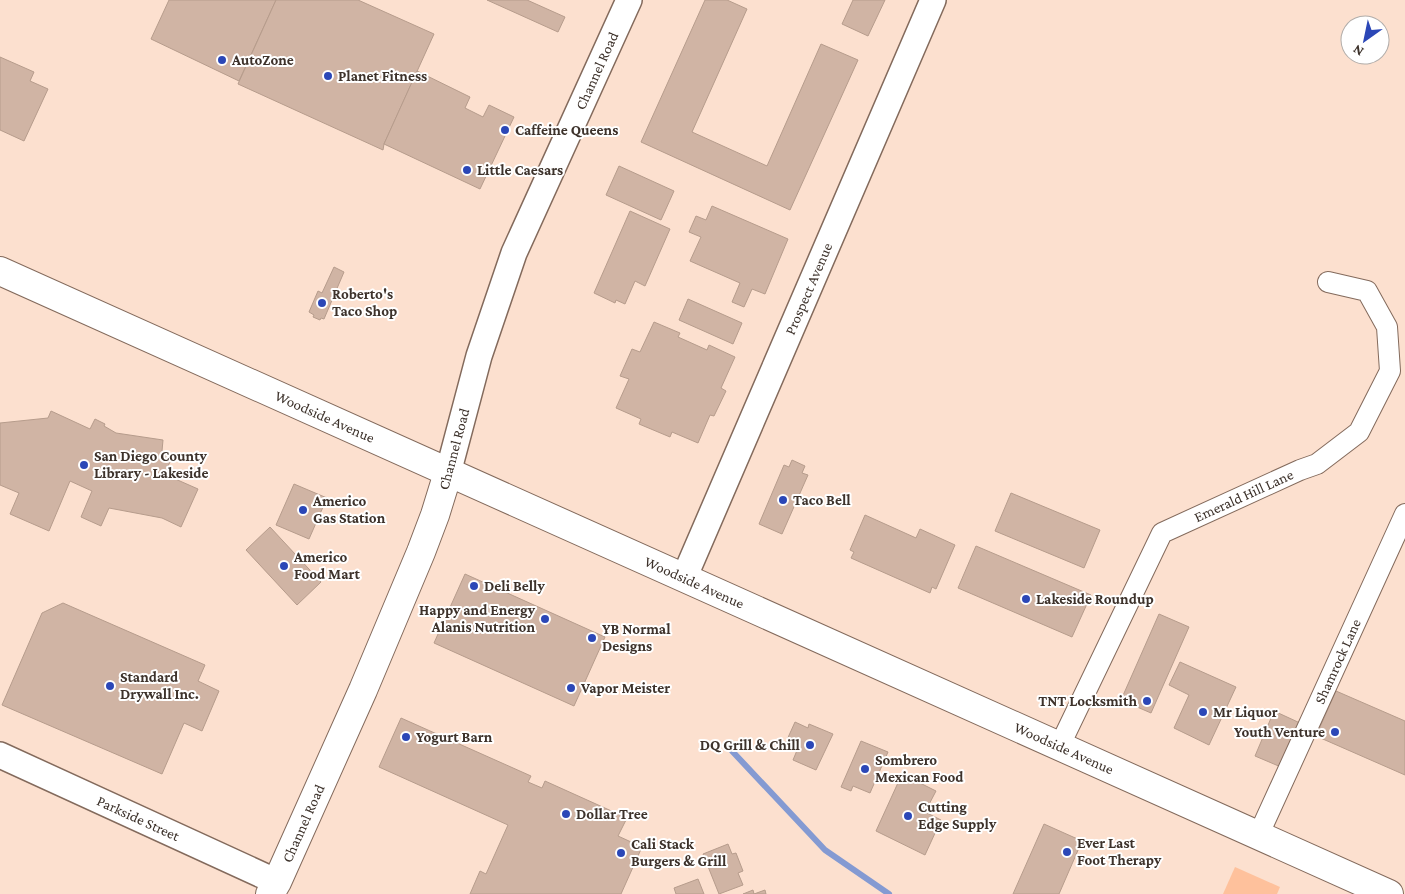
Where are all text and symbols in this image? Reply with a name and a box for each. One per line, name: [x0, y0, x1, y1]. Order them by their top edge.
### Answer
north arrow: [1340, 15, 1390, 65]
street label: Channel Road: [572, 29, 621, 112]
text: N: [1349, 41, 1366, 60]
place label: AutoZone: [231, 52, 294, 68]
marker: AutoZone: [216, 54, 228, 66]
place label: Planet Fitness: [338, 68, 427, 84]
marker: Planet Fitness: [322, 70, 334, 82]
place label: Caffeine Queens: [515, 122, 618, 138]
marker: Caffeine Queens: [499, 124, 511, 136]
place label: Little Caesars: [477, 162, 563, 178]
marker: Little Caesars: [461, 164, 473, 176]
street label: Prospect Avenue: [782, 240, 836, 337]
place label: Roberto's Taco Shop: [332, 286, 397, 319]
marker: Roberto's Taco Shop: [316, 297, 328, 309]
street label: Woodside Avenue: [273, 387, 377, 446]
street label: Channel Road: [435, 406, 473, 492]
place label: San Diego County Library - Lakeside: [94, 448, 209, 481]
marker: San Diego County Library - Lakeside: [78, 459, 90, 471]
street label: Emerald Hill Lane: [1192, 466, 1296, 525]
place label: Taco Bell: [793, 492, 851, 508]
place label: Americo Gas Station: [312, 493, 386, 526]
marker: Taco Bell: [777, 494, 789, 506]
marker: Americo Gas Station: [297, 504, 309, 516]
place label: Americo Food Mart: [293, 549, 360, 582]
street label: Woodside Avenue: [642, 553, 747, 612]
marker: Americo Food Mart: [278, 560, 290, 572]
place label: Deli Belly: [484, 578, 545, 594]
marker: Deli Belly: [468, 580, 480, 592]
place label: Lakeside Roundup: [1036, 591, 1154, 607]
marker: Lakeside Roundup: [1020, 593, 1032, 605]
place label: Happy and Energy Alanis Nutrition: [419, 602, 536, 635]
marker: Happy and Energy Alanis Nutrition: [539, 613, 551, 625]
street label: Shamrock Lane: [1311, 616, 1364, 706]
place label: YB Normal Designs: [602, 621, 671, 654]
marker: YB Normal Designs: [586, 632, 598, 644]
place label: Standard Drywall Inc.: [120, 669, 199, 702]
marker: Standard Drywall Inc.: [104, 680, 116, 692]
place label: Vapor Meister: [580, 680, 670, 696]
marker: Vapor Meister: [565, 682, 577, 694]
place label: TNT Locksmith: [1038, 693, 1137, 709]
marker: TNT Locksmith: [1141, 695, 1153, 707]
place label: Mr Liquor: [1213, 704, 1278, 720]
marker: Mr Liquor: [1197, 706, 1209, 718]
street label: Woodside Avenue: [1012, 719, 1116, 778]
place label: Youth Venture: [1234, 724, 1325, 740]
marker: Youth Venture: [1329, 726, 1341, 738]
place label: Yogurt Barn: [416, 729, 493, 745]
marker: Yogurt Barn: [400, 731, 412, 743]
place label: DQ Grill & Chill: [700, 737, 801, 753]
marker: DQ Grill & Chill: [804, 739, 816, 751]
place label: Sombrero Mexican Food: [875, 752, 964, 785]
marker: Sombrero Mexican Food: [859, 763, 871, 775]
street label: Channel Road: [279, 782, 328, 865]
street label: Parkside Street: [94, 793, 183, 845]
place label: Cutting Edge Supply: [918, 799, 997, 832]
place label: Dollar Tree: [576, 806, 648, 822]
marker: Dollar Tree: [560, 808, 572, 820]
marker: Cutting Edge Supply: [902, 810, 914, 822]
place label: Ever Last Foot Therapy: [1077, 835, 1162, 868]
place label: Cali Stack Burgers & Grill: [631, 836, 727, 869]
marker: Ever Last Foot Therapy: [1061, 846, 1073, 858]
marker: Cali Stack Burgers & Grill: [615, 847, 627, 859]

